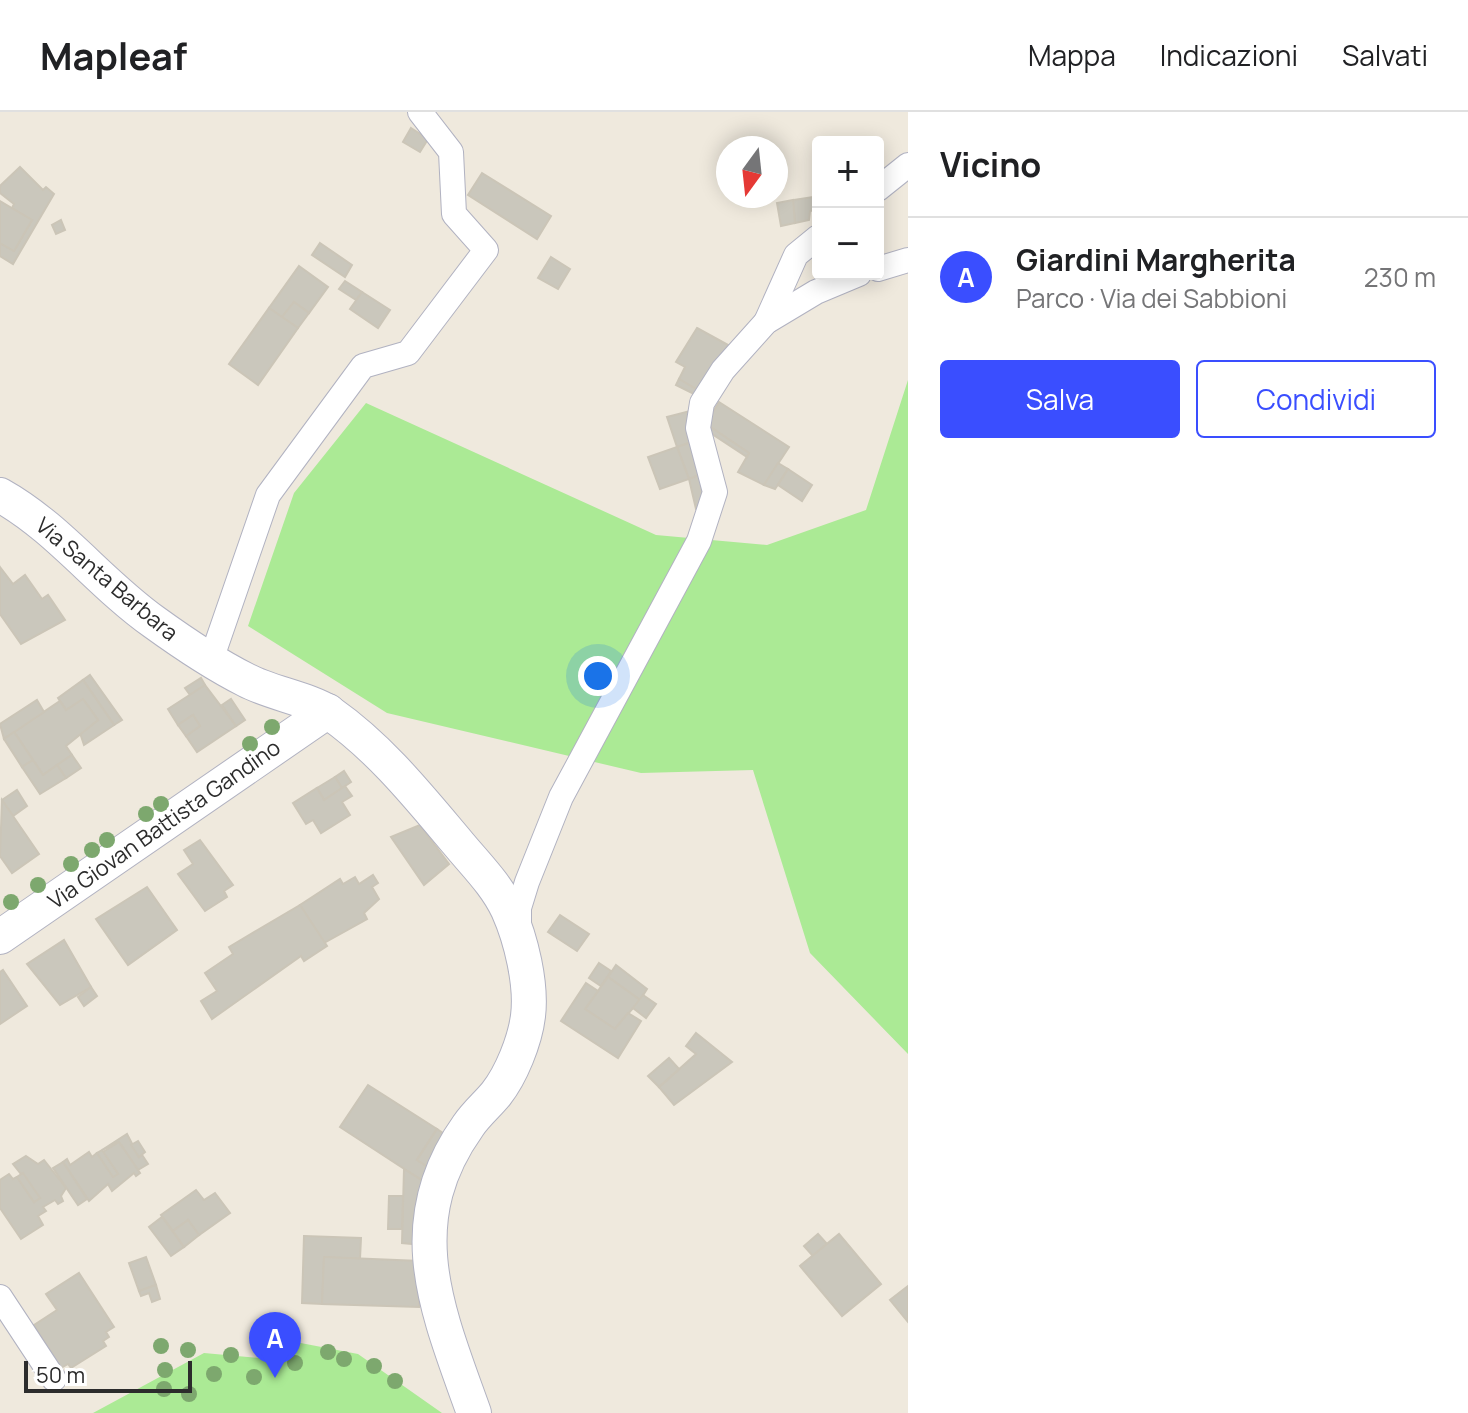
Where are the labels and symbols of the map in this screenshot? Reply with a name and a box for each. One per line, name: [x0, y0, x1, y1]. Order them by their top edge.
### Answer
north arrow: [716, 136, 788, 208]
street label: Via Santa Barbara: [29, 510, 185, 648]
your location: [578, 656, 618, 696]
street label: Via Giovan Battista Gandino: [42, 732, 286, 916]
pin: A: [249, 1312, 301, 1378]
scale bar: [24, 1357, 192, 1393]

